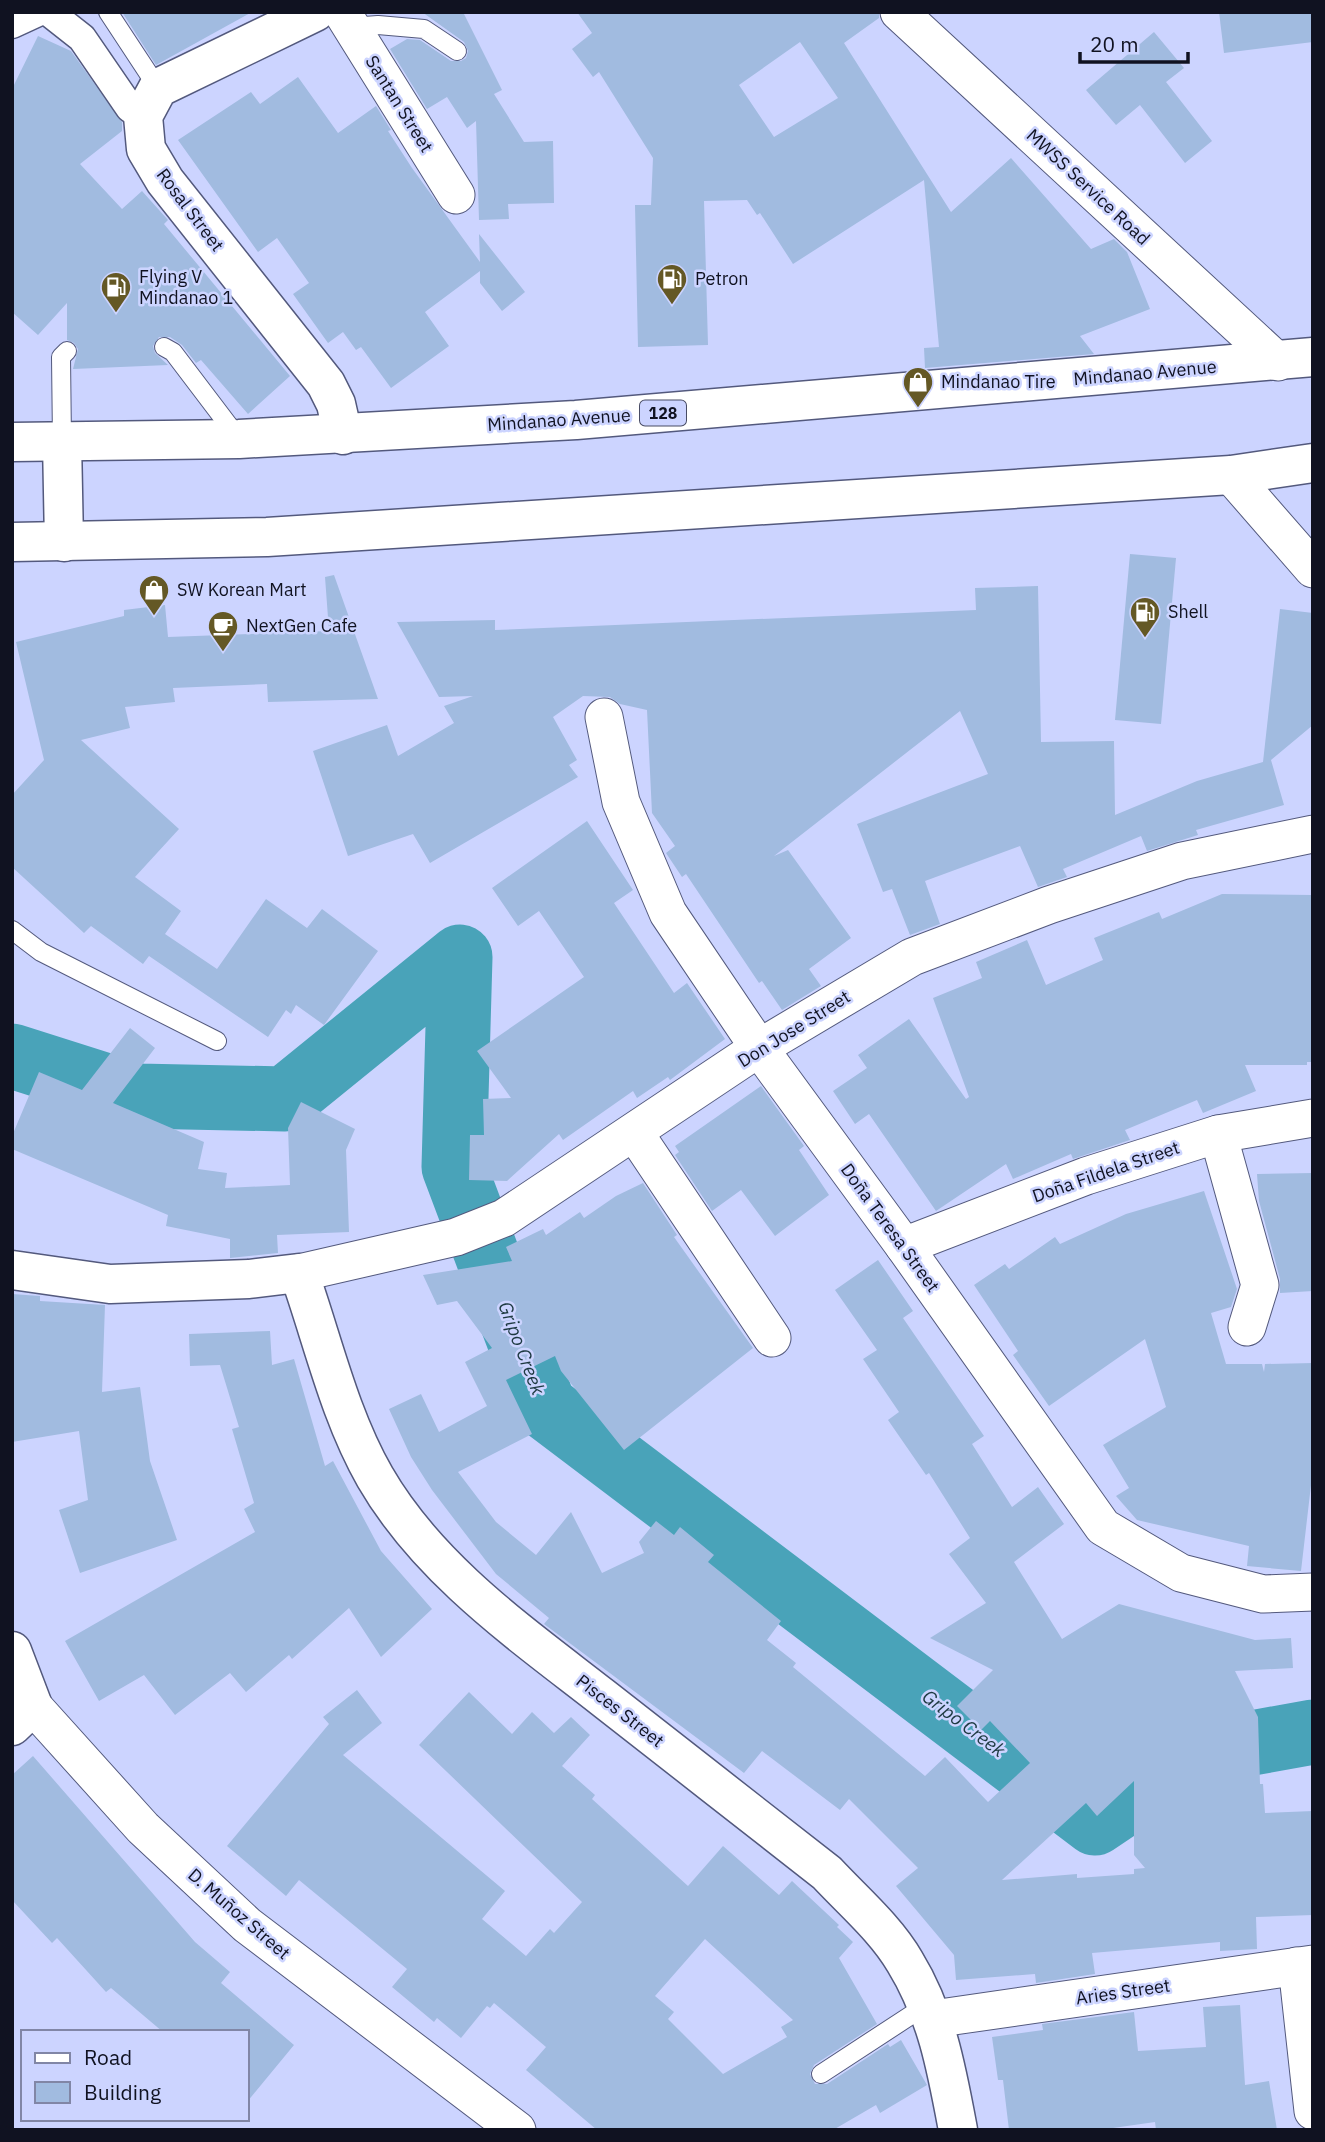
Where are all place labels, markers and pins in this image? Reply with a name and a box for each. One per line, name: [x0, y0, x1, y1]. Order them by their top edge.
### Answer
fuel station icon: Petron: [655, 262, 689, 306]
place label: Flying V Mindanao 1: [139, 265, 233, 309]
place label: Petron: [695, 267, 749, 290]
fuel station icon: Flying V Mindanao 1: [99, 270, 133, 314]
shop icon: Mindanao Tire: [901, 365, 935, 409]
place label: Mindanao Tire: [941, 370, 1056, 393]
shop icon: SW Korean Mart: [137, 573, 171, 617]
place label: SW Korean Mart: [177, 578, 307, 601]
fuel station icon: Shell: [1128, 595, 1162, 639]
place label: Shell: [1168, 600, 1208, 623]
cafe icon: NextGen Cafe: [206, 609, 240, 653]
place label: NextGen Cafe: [246, 614, 357, 637]

